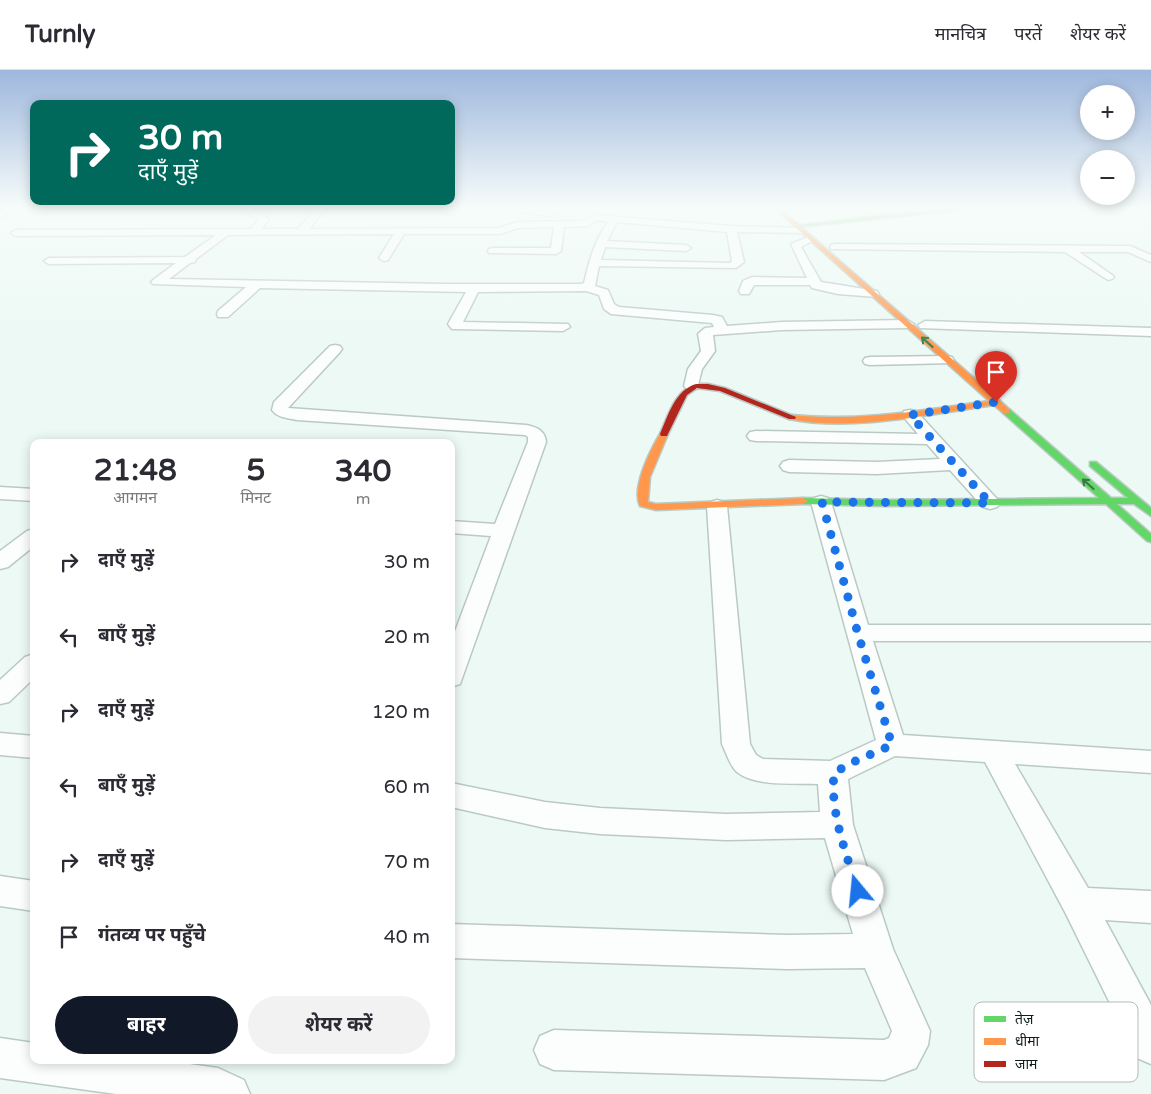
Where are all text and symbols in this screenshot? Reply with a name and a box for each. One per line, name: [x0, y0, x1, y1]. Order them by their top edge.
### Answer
text: Turnly: [25, 20, 95, 49]
text: मानचित्र: [935, 23, 986, 45]
text: परतें: [1014, 23, 1042, 45]
text: शेयर करें: [1070, 23, 1126, 45]
map controls: [1080, 85, 1135, 205]
button: +: [1080, 85, 1135, 140]
text: 30 m: [138, 117, 223, 159]
icon: right: [55, 120, 120, 185]
button: −: [1080, 150, 1135, 205]
text: दाएँ मुड़ें: [138, 159, 198, 185]
one-way arrow: [920, 336, 933, 348]
pin: [975, 351, 1017, 402]
icon: arrive: [982, 358, 1010, 386]
text: 21:48: [94, 452, 177, 489]
text: 5: [246, 452, 265, 489]
text: 340: [335, 453, 391, 490]
one-way arrow: [1082, 478, 1095, 490]
text: आगमन: [113, 488, 157, 508]
text: मिनट: [240, 488, 271, 508]
text: m: [356, 489, 370, 509]
icon: right: [55, 548, 83, 576]
text: दाएँ मुड़ें: [98, 549, 154, 571]
text: 30 m: [384, 551, 430, 573]
icon: left: [55, 623, 83, 651]
text: बाएँ मुड़ें: [98, 624, 155, 646]
text: 20 m: [384, 626, 430, 648]
icon: right: [55, 698, 83, 726]
text: दाएँ मुड़ें: [98, 699, 154, 721]
text: 120 m: [372, 701, 430, 723]
icon: left: [55, 773, 83, 801]
text: बाएँ मुड़ें: [98, 774, 155, 796]
text: 60 m: [384, 776, 430, 798]
icon: right: [55, 848, 83, 876]
text: दाएँ मुड़ें: [98, 849, 154, 871]
text: 70 m: [384, 851, 430, 873]
position arrow: [831, 864, 883, 916]
icon: arrive: [55, 923, 83, 951]
text: गंतव्य पर पहुँचे: [98, 924, 206, 946]
text: 40 m: [384, 926, 430, 948]
button: बाहर: [55, 996, 238, 1054]
button: शेयर करें: [248, 996, 430, 1054]
legend: [974, 1002, 1138, 1082]
text: तेज़: [1015, 1010, 1034, 1028]
text: धीमा: [1015, 1033, 1040, 1050]
text: जाम: [1015, 1056, 1038, 1073]

